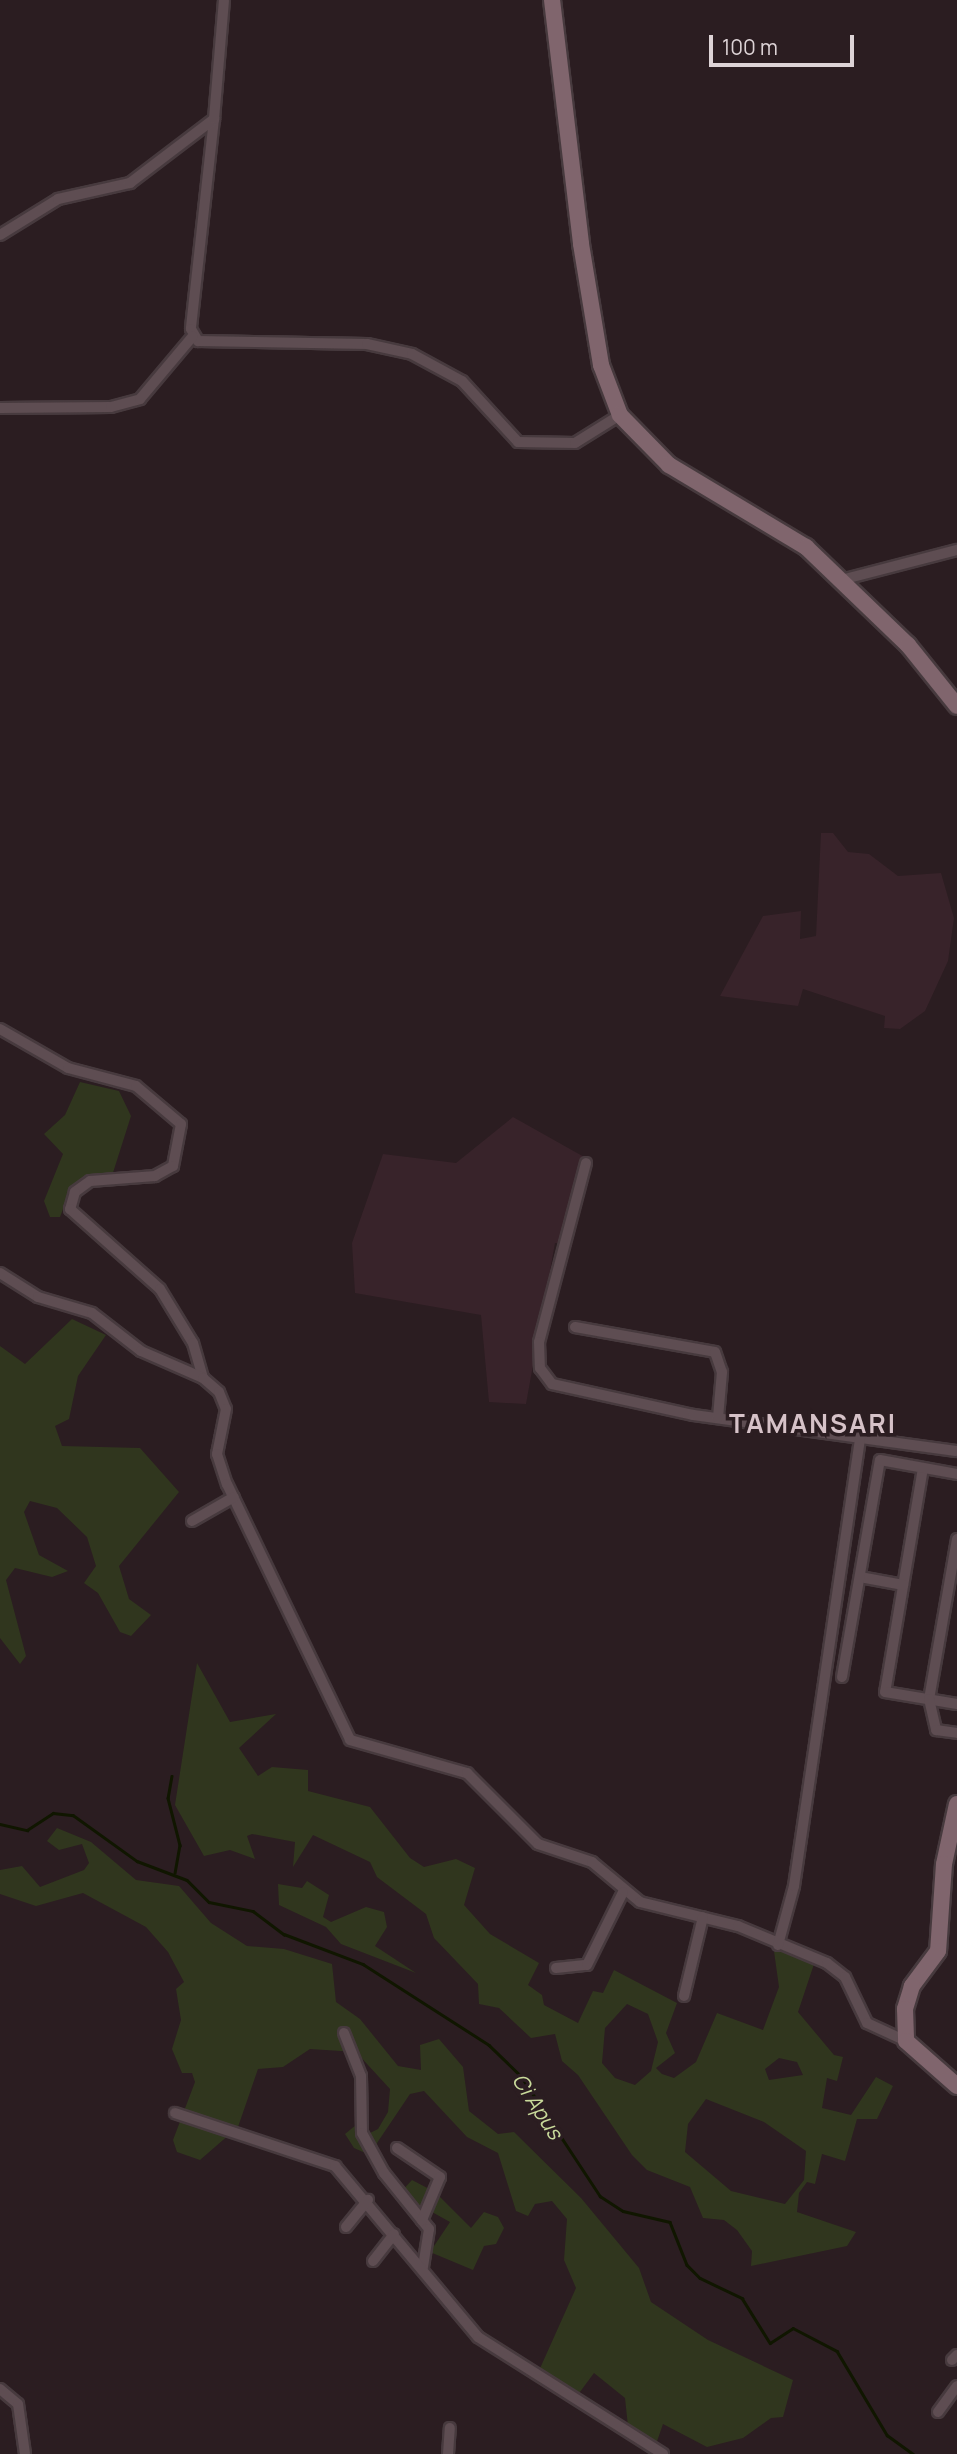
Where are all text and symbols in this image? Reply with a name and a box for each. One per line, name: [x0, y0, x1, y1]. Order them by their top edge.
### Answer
scale bar: [712, 21, 857, 65]
text: 100 m: [722, 33, 778, 61]
district label: TAMANSARI: [730, 1408, 896, 1440]
water label: Ci Apus: [507, 2068, 569, 2144]

